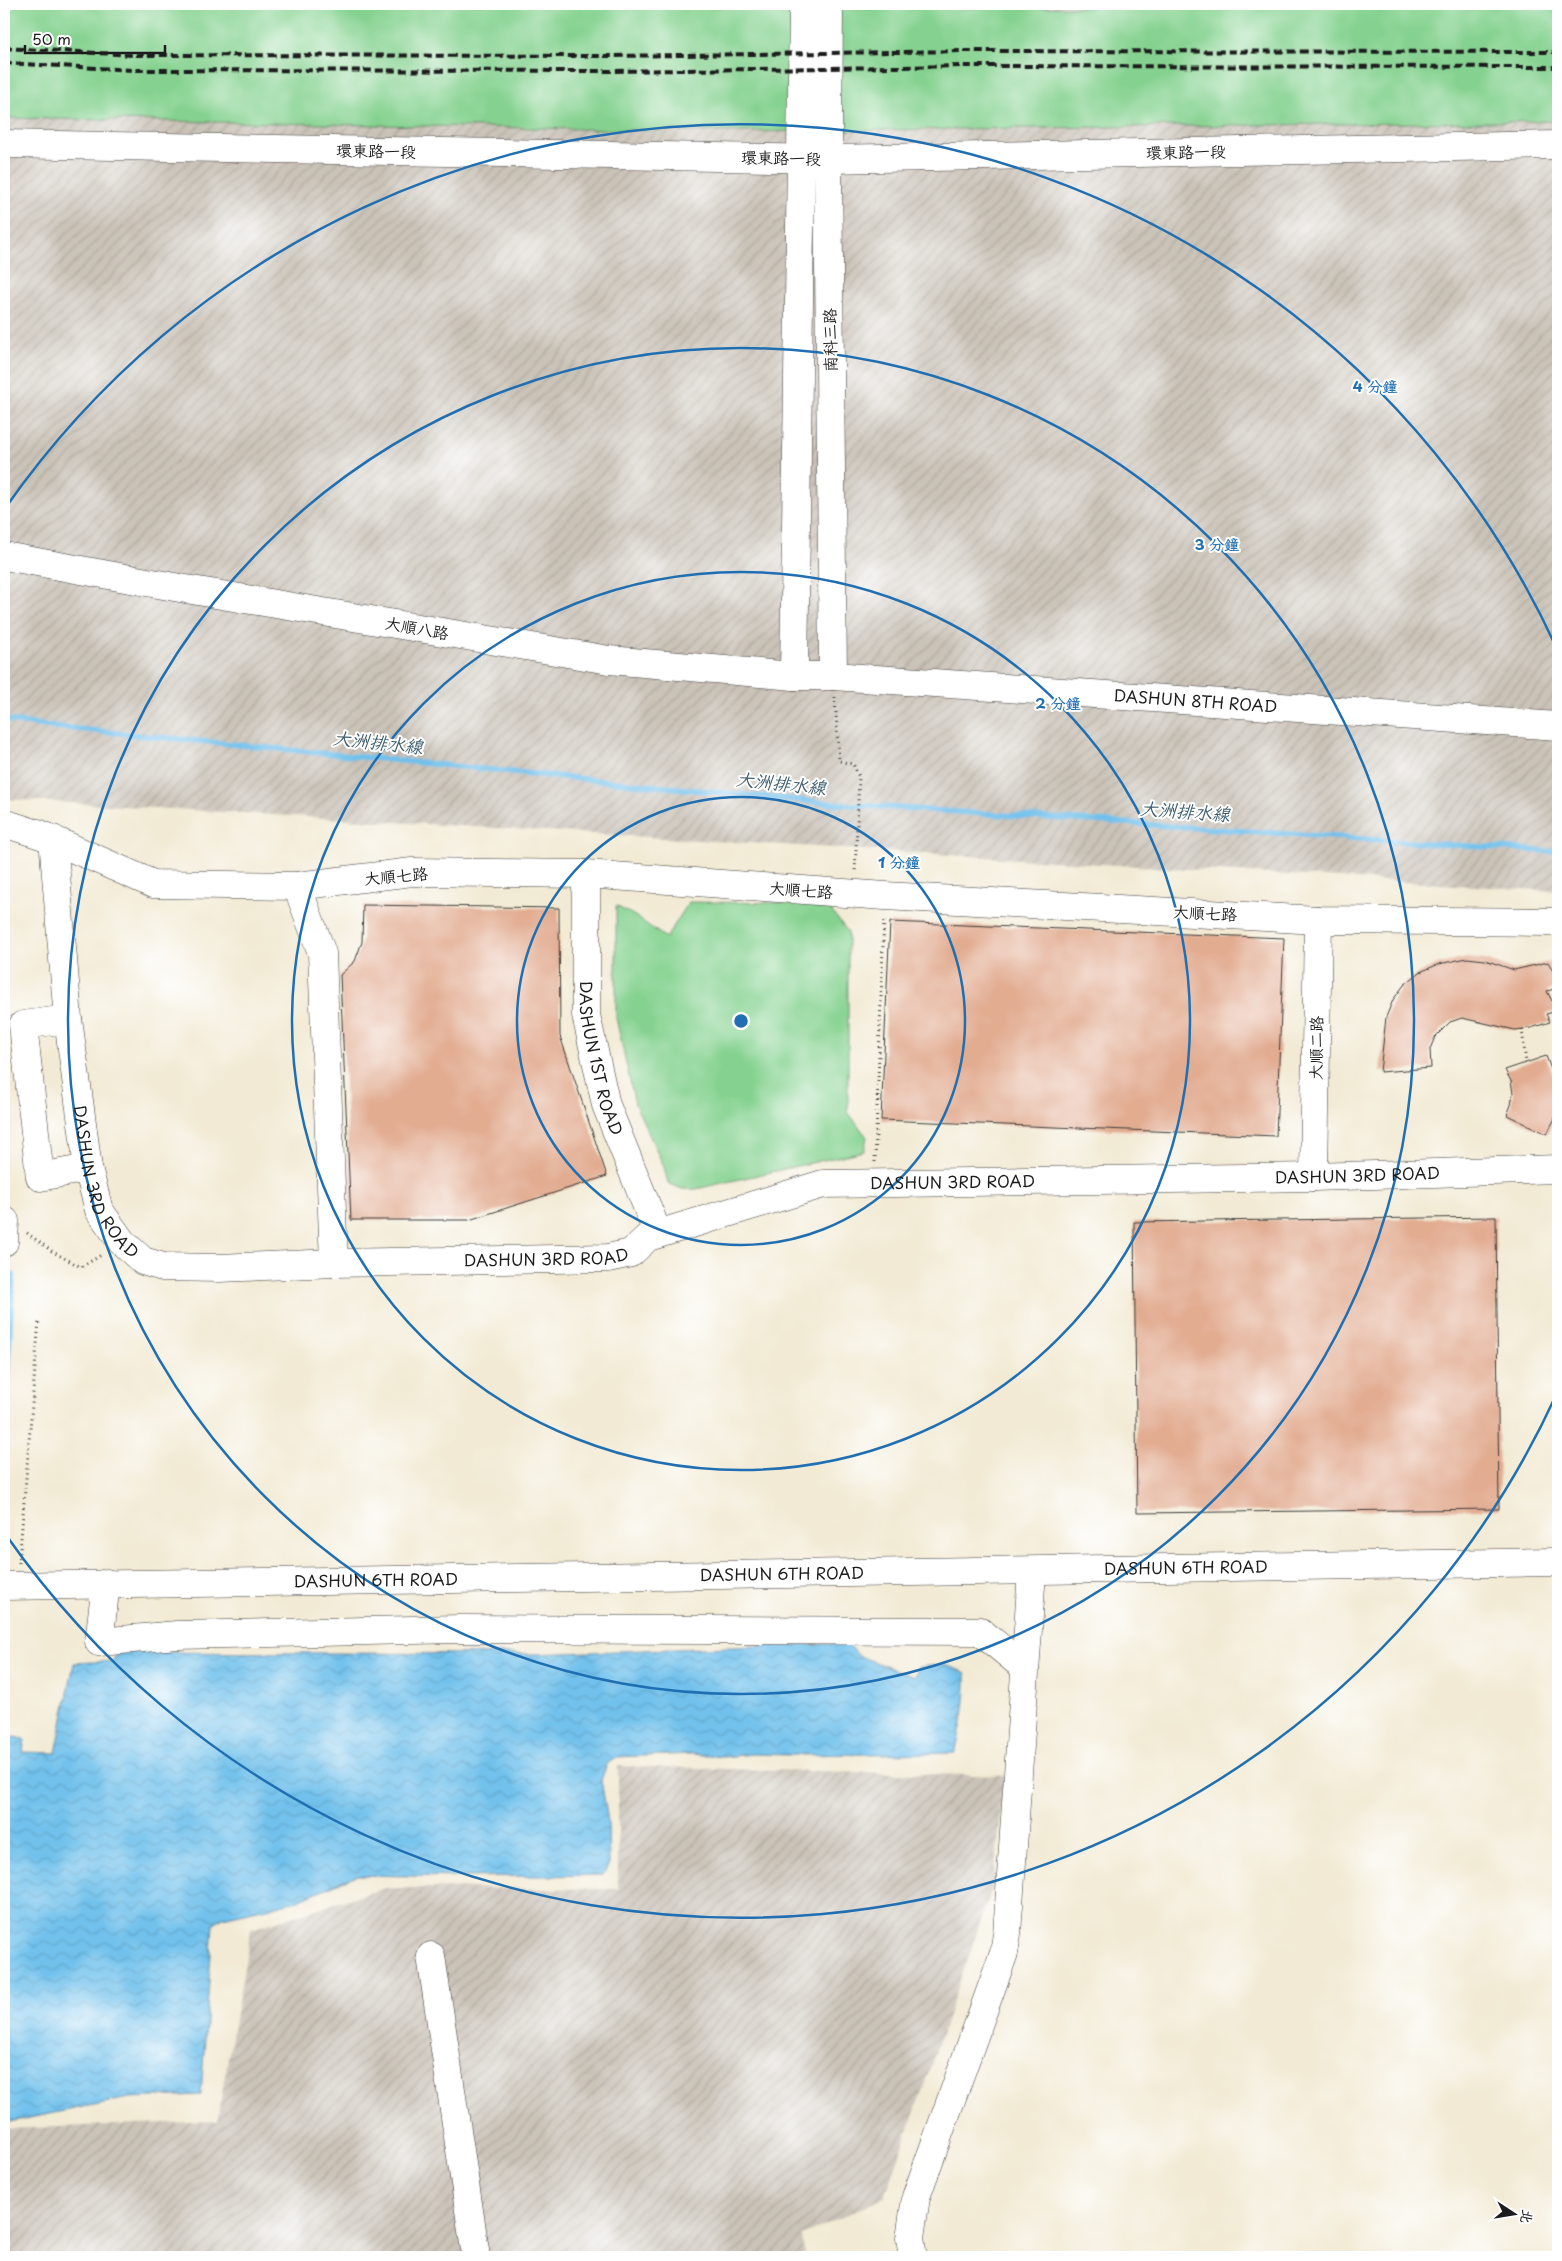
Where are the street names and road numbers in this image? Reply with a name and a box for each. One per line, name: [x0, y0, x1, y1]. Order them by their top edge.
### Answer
street label: 環東路一段: [336, 137, 416, 163]
street label: 環東路一段: [1146, 138, 1226, 164]
street label: 環東路一段: [741, 144, 821, 170]
street label: 南科三路: [816, 308, 842, 372]
street label: 大順八路: [384, 610, 451, 644]
street label: DASHUN 8TH ROAD: [1113, 682, 1278, 718]
street label: 大順七路: [363, 860, 429, 890]
street label: 大順七路: [768, 875, 834, 903]
street label: 大順七路: [1172, 898, 1238, 926]
street label: DASHUN 1ST ROAD: [575, 981, 630, 1139]
street label: 大順二路: [1302, 1016, 1328, 1080]
street label: DASHUN 3RD ROAD: [69, 1104, 145, 1263]
street label: DASHUN 3RD ROAD: [1275, 1160, 1440, 1189]
street label: DASHUN 3RD ROAD: [870, 1168, 1035, 1194]
street label: DASHUN 3RD ROAD: [464, 1241, 631, 1272]
street label: DASHUN 6TH ROAD: [1104, 1553, 1268, 1580]
street label: DASHUN 6TH ROAD: [700, 1560, 864, 1586]
street label: DASHUN 6TH ROAD: [294, 1566, 458, 1593]

